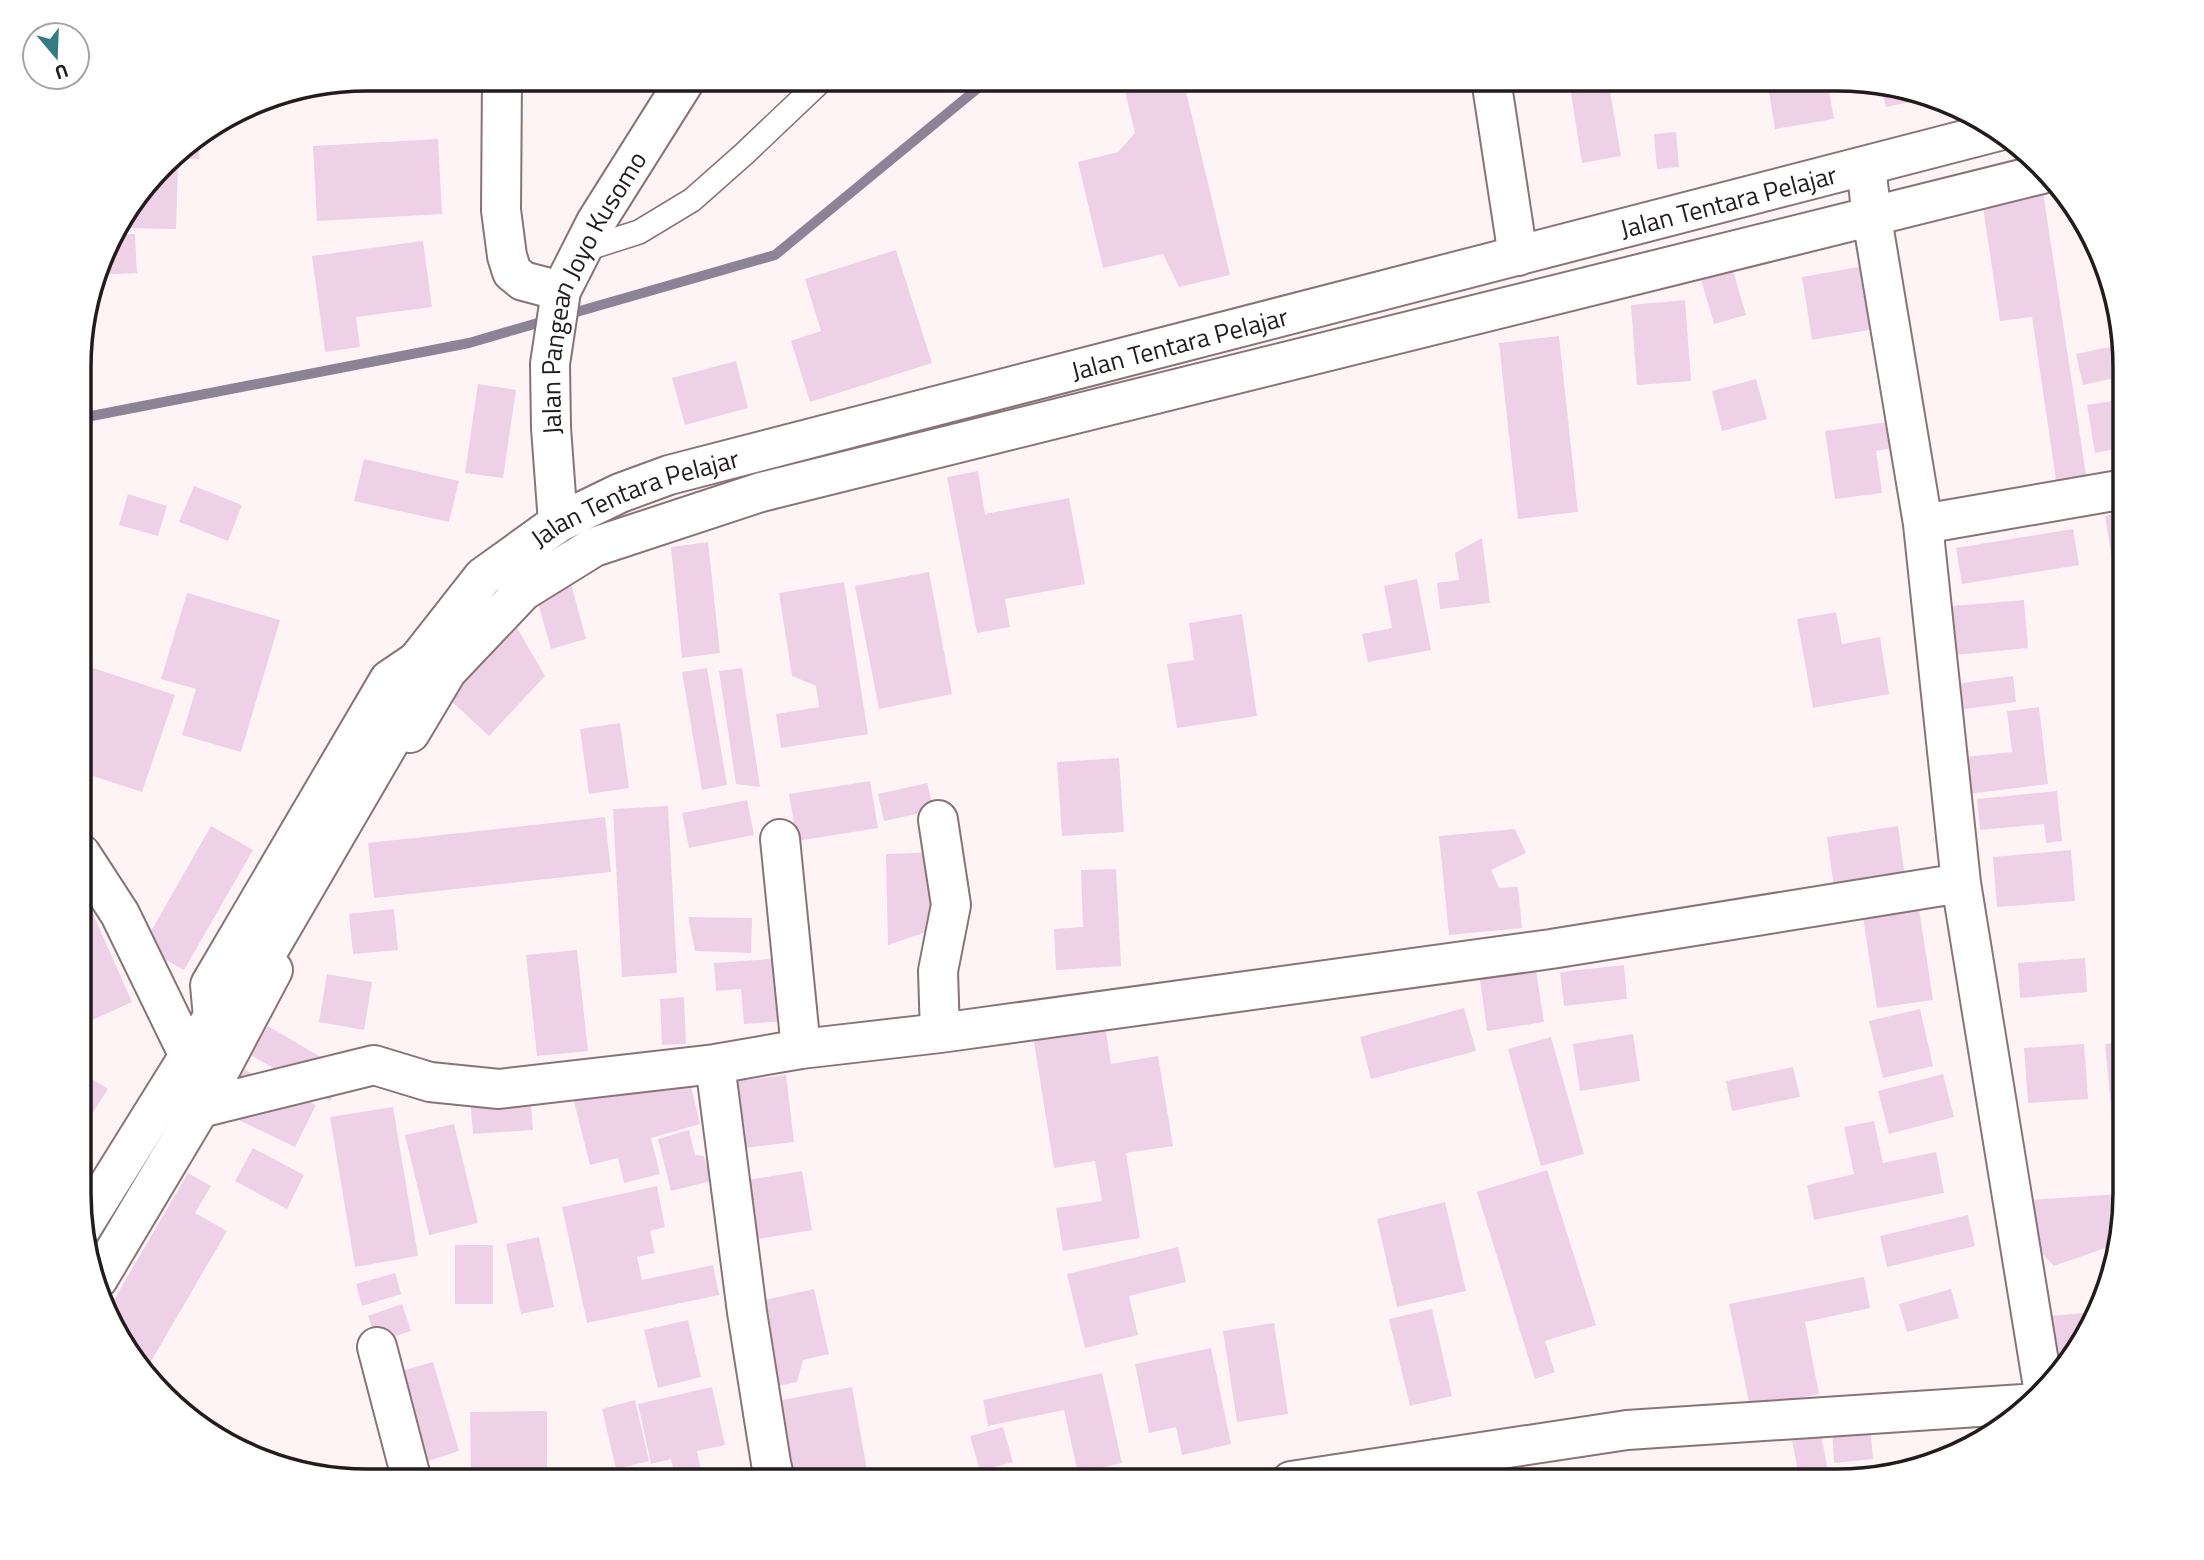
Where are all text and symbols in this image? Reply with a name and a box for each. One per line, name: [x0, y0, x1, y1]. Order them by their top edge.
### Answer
north arrow: [21, 21, 91, 91]
text: U: [51, 57, 72, 88]
street label: Jalan Pangean Joyo Kusomo: [530, 143, 656, 436]
street label: Jalan Tentara Pelajar: [1615, 154, 1841, 248]
street label: Jalan Tentara Pelajar: [1067, 296, 1292, 390]
street label: Jalan Tentara Pelajar: [522, 438, 743, 557]

